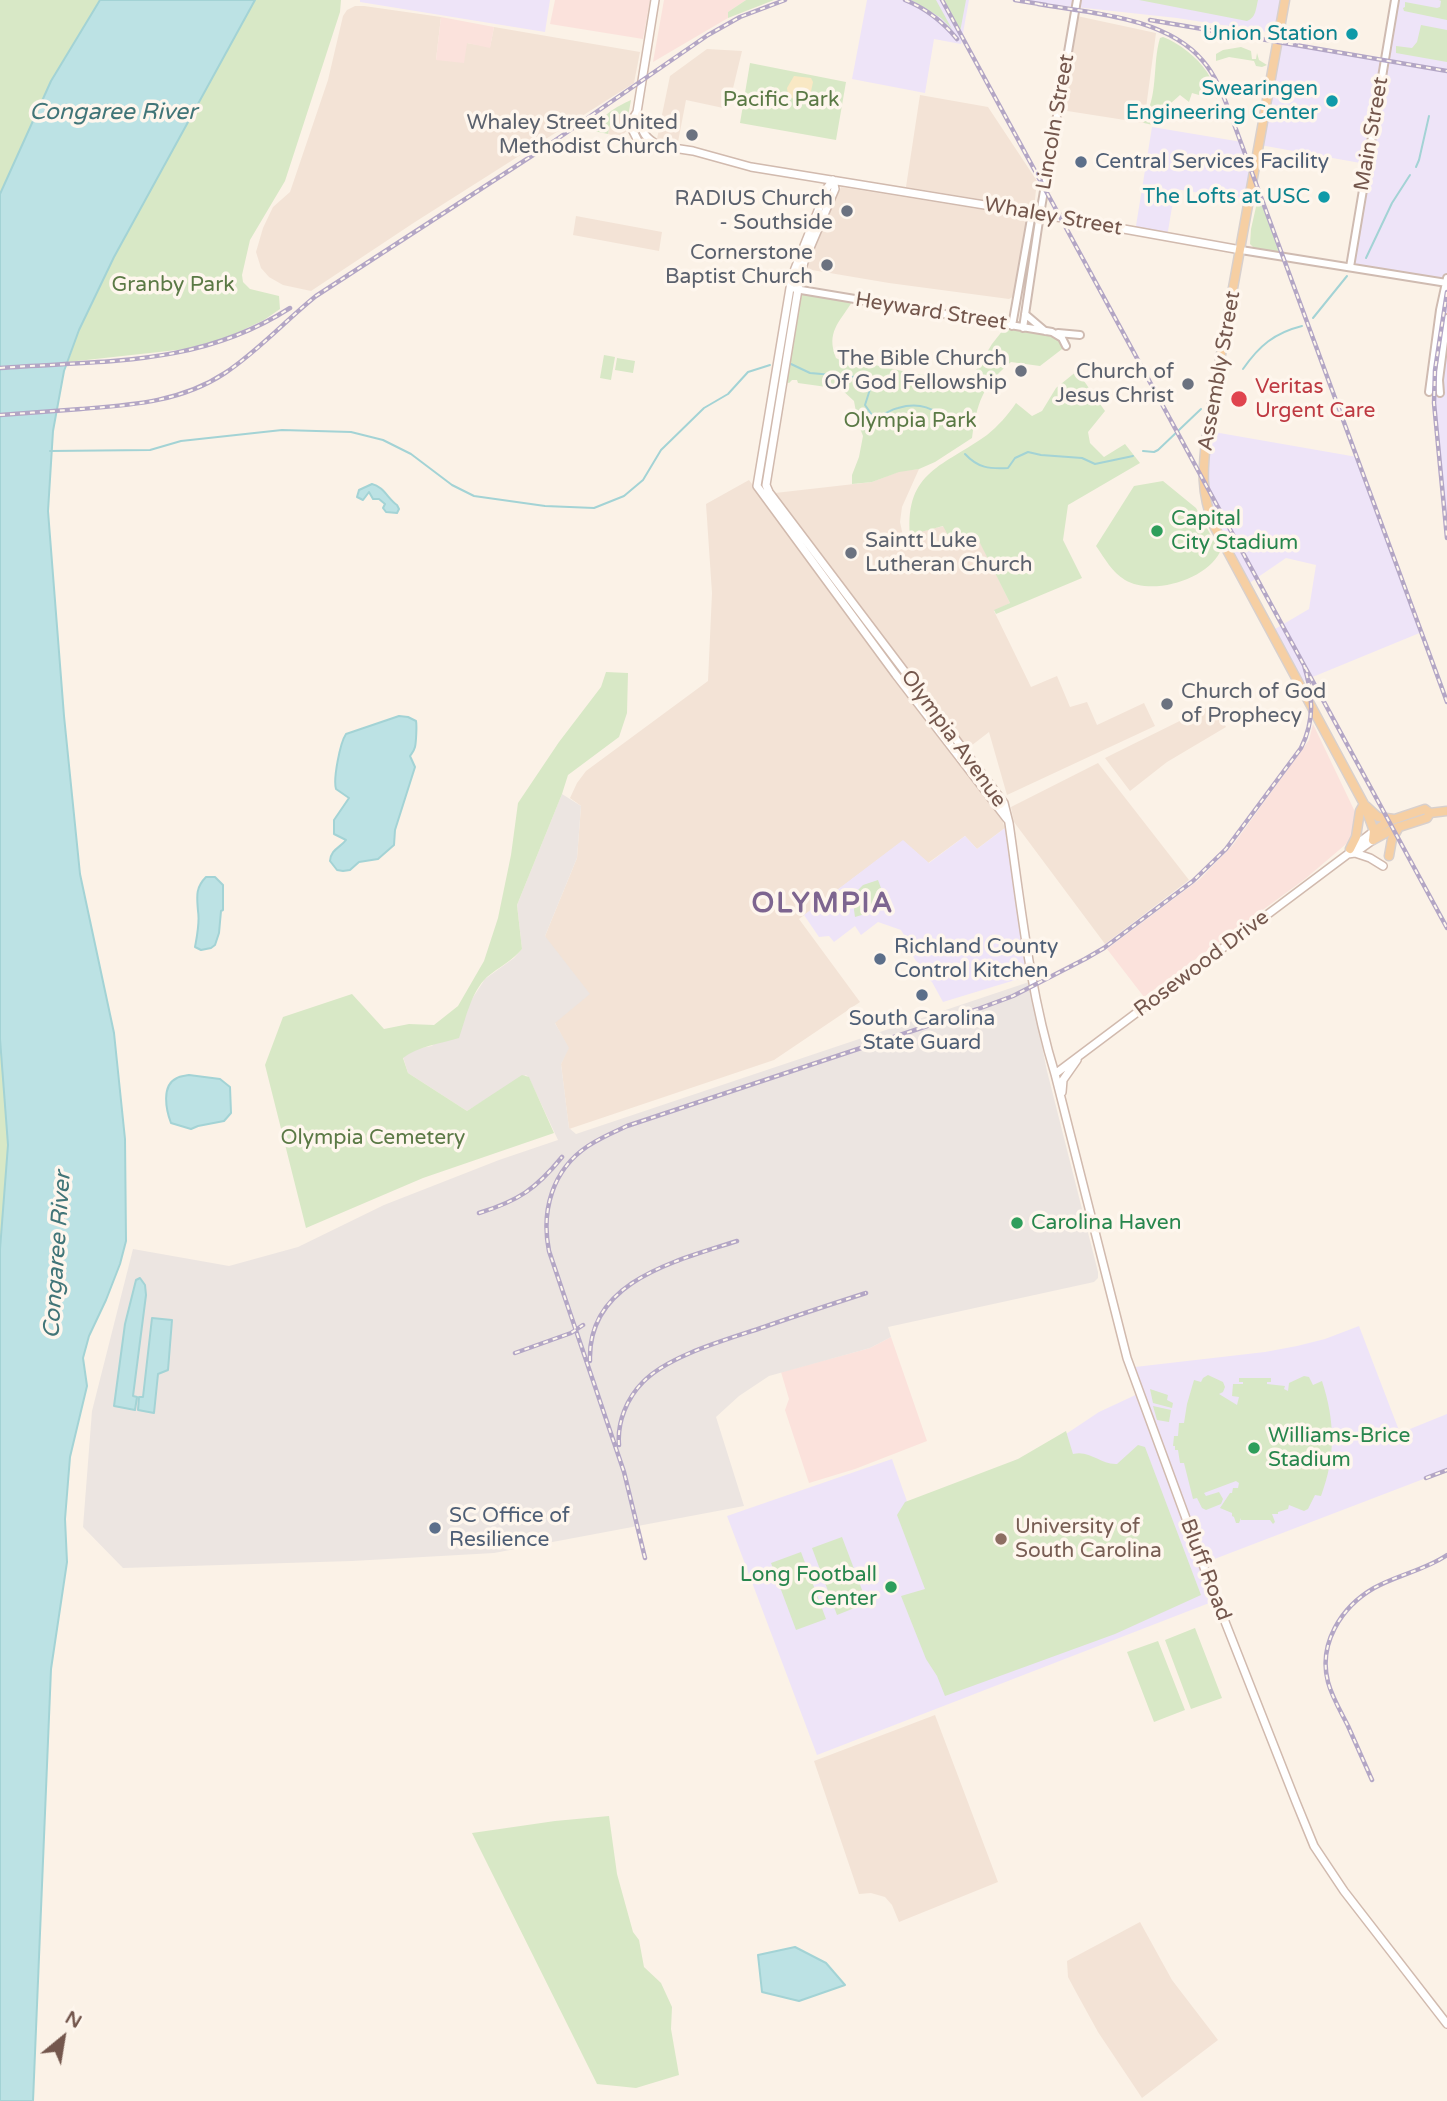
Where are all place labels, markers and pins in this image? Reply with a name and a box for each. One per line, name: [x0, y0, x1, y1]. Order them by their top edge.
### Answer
place label: Union Station: [1203, 21, 1338, 47]
marker: Union Station: [1344, 26, 1360, 42]
place label: Swearingen Engineering Center: [1126, 76, 1318, 126]
marker: Swearingen Engineering Center: [1324, 93, 1340, 109]
place label: Whaley Street United Methodist Church: [466, 110, 678, 160]
marker: Whaley Street United Methodist Church: [684, 127, 700, 143]
place label: Central Services Facility: [1095, 149, 1329, 175]
marker: Central Services Facility: [1073, 154, 1089, 170]
place label: The Lofts at USC: [1143, 184, 1310, 210]
place label: RADIUS Church - Southside: [675, 186, 833, 236]
marker: The Lofts at USC: [1316, 189, 1332, 205]
marker: RADIUS Church - Southside: [839, 203, 855, 219]
place label: Cornerstone Baptist Church: [665, 240, 813, 290]
marker: Cornerstone Baptist Church: [819, 257, 835, 273]
place label: The Bible Church Of God Fellowship: [824, 346, 1007, 396]
place label: Church of Jesus Christ: [1055, 359, 1174, 409]
marker: The Bible Church Of God Fellowship: [1013, 363, 1029, 379]
place label: Veritas Urgent Care: [1255, 374, 1375, 424]
marker: Church of Jesus Christ: [1180, 376, 1196, 392]
marker: Veritas Urgent Care: [1229, 389, 1249, 409]
place label: Capital City Stadium: [1171, 506, 1298, 556]
marker: Capital City Stadium: [1149, 523, 1165, 539]
place label: Saintt Luke Lutheran Church: [865, 528, 1032, 578]
marker: Saintt Luke Lutheran Church: [843, 545, 859, 561]
place label: Church of God of Prophecy: [1181, 679, 1326, 729]
marker: Church of God of Prophecy: [1159, 696, 1175, 712]
place label: Richland County Control Kitchen: [894, 934, 1058, 984]
marker: Richland County Control Kitchen: [872, 951, 888, 967]
marker: South Carolina State Guard: [914, 987, 930, 1003]
place label: South Carolina State Guard: [849, 1006, 995, 1056]
place label: Carolina Haven: [1031, 1210, 1182, 1236]
marker: Carolina Haven: [1009, 1215, 1025, 1231]
place label: Williams-Brice Stadium: [1268, 1423, 1410, 1473]
marker: Williams-Brice Stadium: [1246, 1440, 1262, 1456]
place label: SC Office of Resilience: [449, 1503, 570, 1553]
place label: University of South Carolina: [1015, 1514, 1162, 1564]
marker: SC Office of Resilience: [427, 1520, 443, 1536]
marker: University of South Carolina: [993, 1531, 1009, 1547]
place label: Long Football Center: [740, 1562, 877, 1612]
marker: Long Football Center: [883, 1579, 899, 1595]

